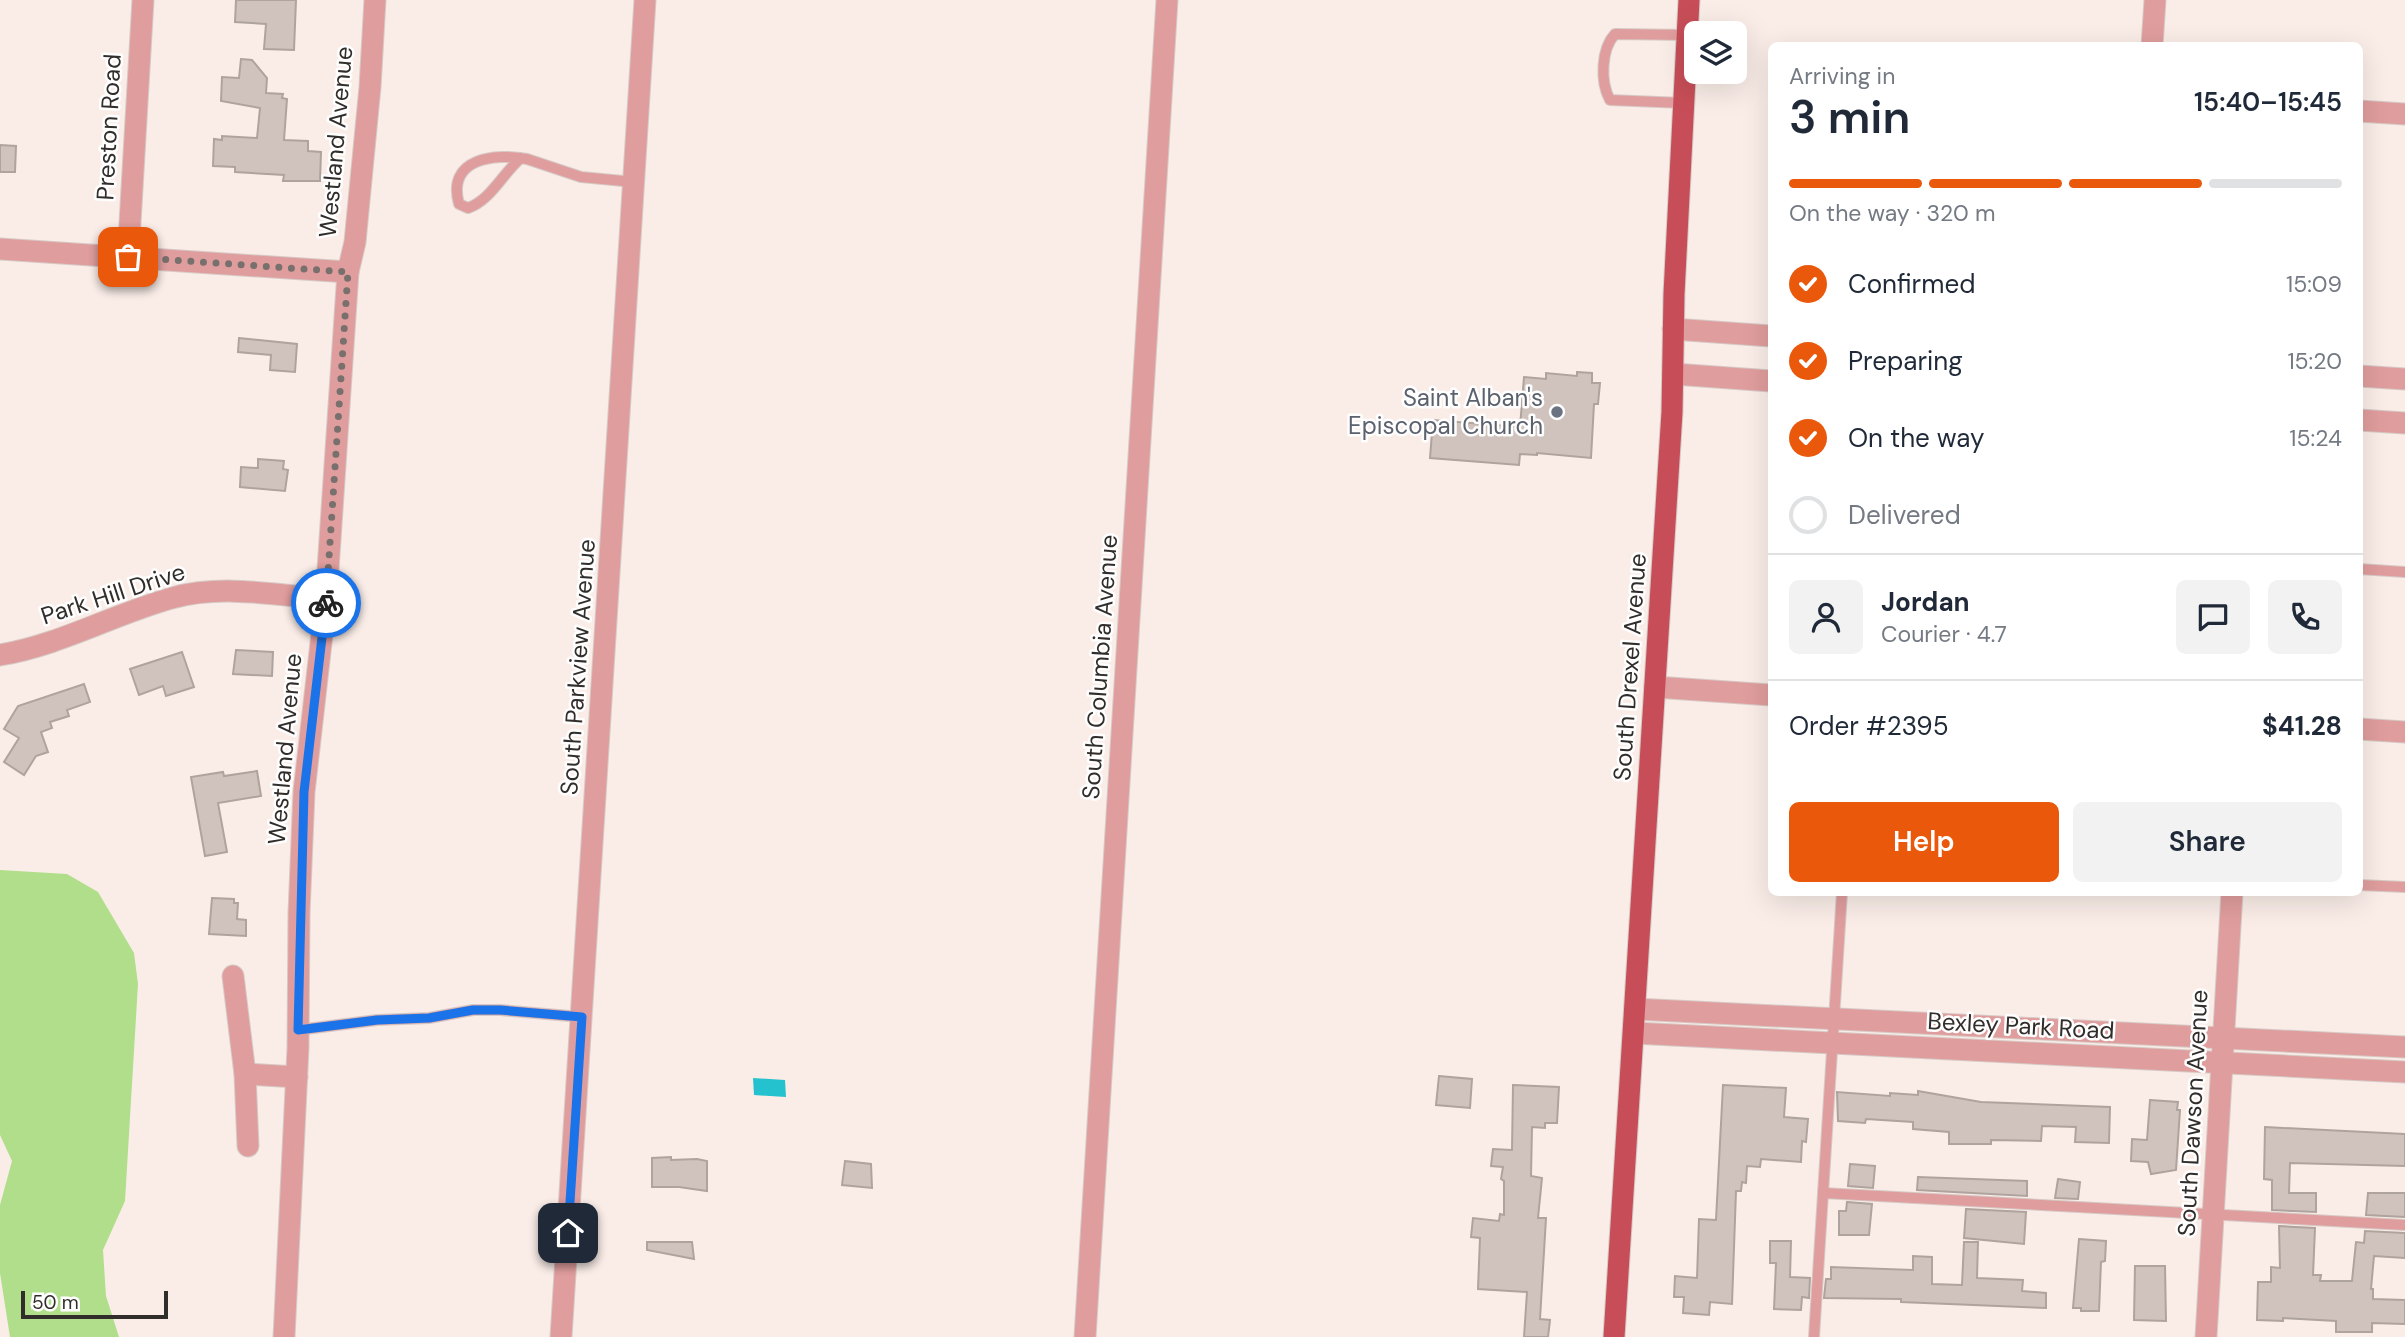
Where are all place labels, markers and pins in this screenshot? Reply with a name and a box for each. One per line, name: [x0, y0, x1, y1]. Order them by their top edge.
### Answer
pin: [98, 227, 158, 287]
place label: Saint Alban's Episcopal Church: [1348, 382, 1543, 441]
marker: Saint Alban's Episcopal Church: [1549, 404, 1565, 420]
pin: [538, 1203, 598, 1263]

